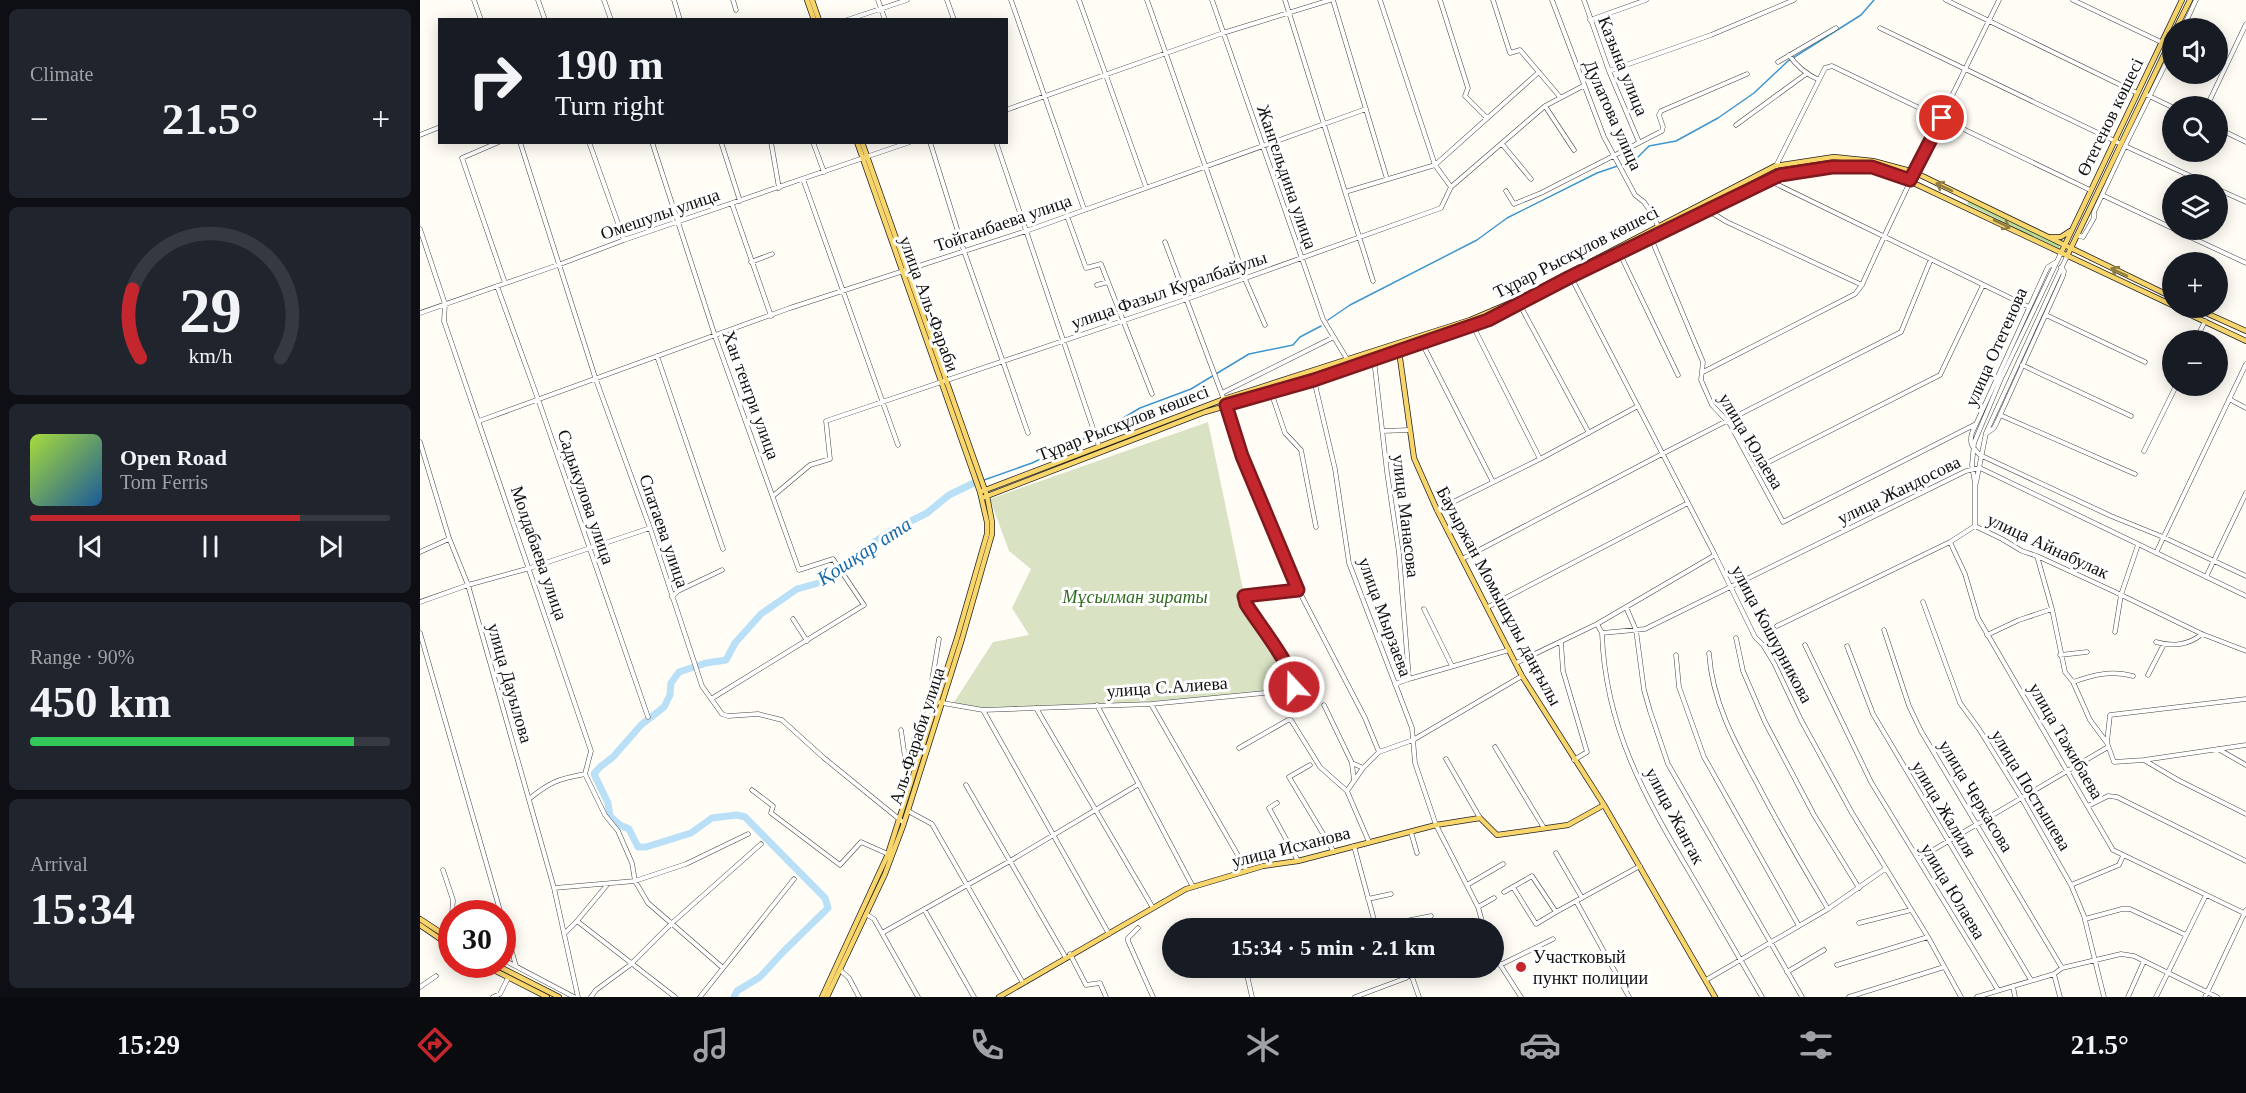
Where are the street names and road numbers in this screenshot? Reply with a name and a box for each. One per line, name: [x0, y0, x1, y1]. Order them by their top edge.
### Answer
street label: Казына улица: [1594, 13, 1652, 119]
street label: Өтегенов көшесі: [2073, 55, 2147, 179]
street label: Дулатова улица: [1580, 57, 1646, 173]
street label: Жангельдина улица: [1253, 102, 1321, 252]
street label: Омешулы улица: [598, 184, 722, 244]
street label: Тойганбаева улица: [932, 190, 1074, 256]
street label: Тұрар Рыскұлов көшесі: [1490, 202, 1662, 302]
street label: улица Аль-Фараби: [895, 233, 963, 375]
street label: улица Фазыл Куралбайулы: [1068, 247, 1270, 333]
street label: улица Отегенова: [1961, 285, 2031, 409]
street label: Хан тенгри улица: [718, 328, 784, 462]
street label: Тұрар Рыскұлов көшесі: [1034, 381, 1212, 465]
street label: улица Юлаева: [1715, 389, 1787, 493]
street label: Садыкулова улица: [554, 427, 618, 567]
street label: улица Жандосова: [1834, 452, 1964, 528]
street label: улица Манасова: [1389, 453, 1423, 579]
street label: Спатаева улица: [635, 472, 693, 590]
street label: Молдабаева улица: [507, 483, 571, 623]
street label: Бауыржан Момышұлы даңғылы: [1433, 483, 1565, 709]
street label: улица Айнабулак: [1984, 509, 2112, 583]
street label: улица Мырзаева: [1354, 555, 1416, 679]
street label: улица Кошурникова: [1727, 562, 1817, 706]
street label: улица Дауылова: [483, 621, 537, 745]
street label: Аль-Фараби улица: [885, 665, 949, 807]
street label: улица С.Алиева: [1106, 673, 1228, 701]
street label: улица Тажибаева: [2025, 679, 2107, 803]
street label: улица Постышева: [1987, 726, 2075, 854]
street label: улица Черкасова: [1935, 736, 2017, 856]
street label: улица Жалиля: [1907, 757, 1981, 861]
street label: улица Жангак: [1641, 764, 1709, 868]
street label: улица Исханова: [1230, 823, 1352, 871]
street label: улица Юлаева: [1917, 839, 1989, 943]

